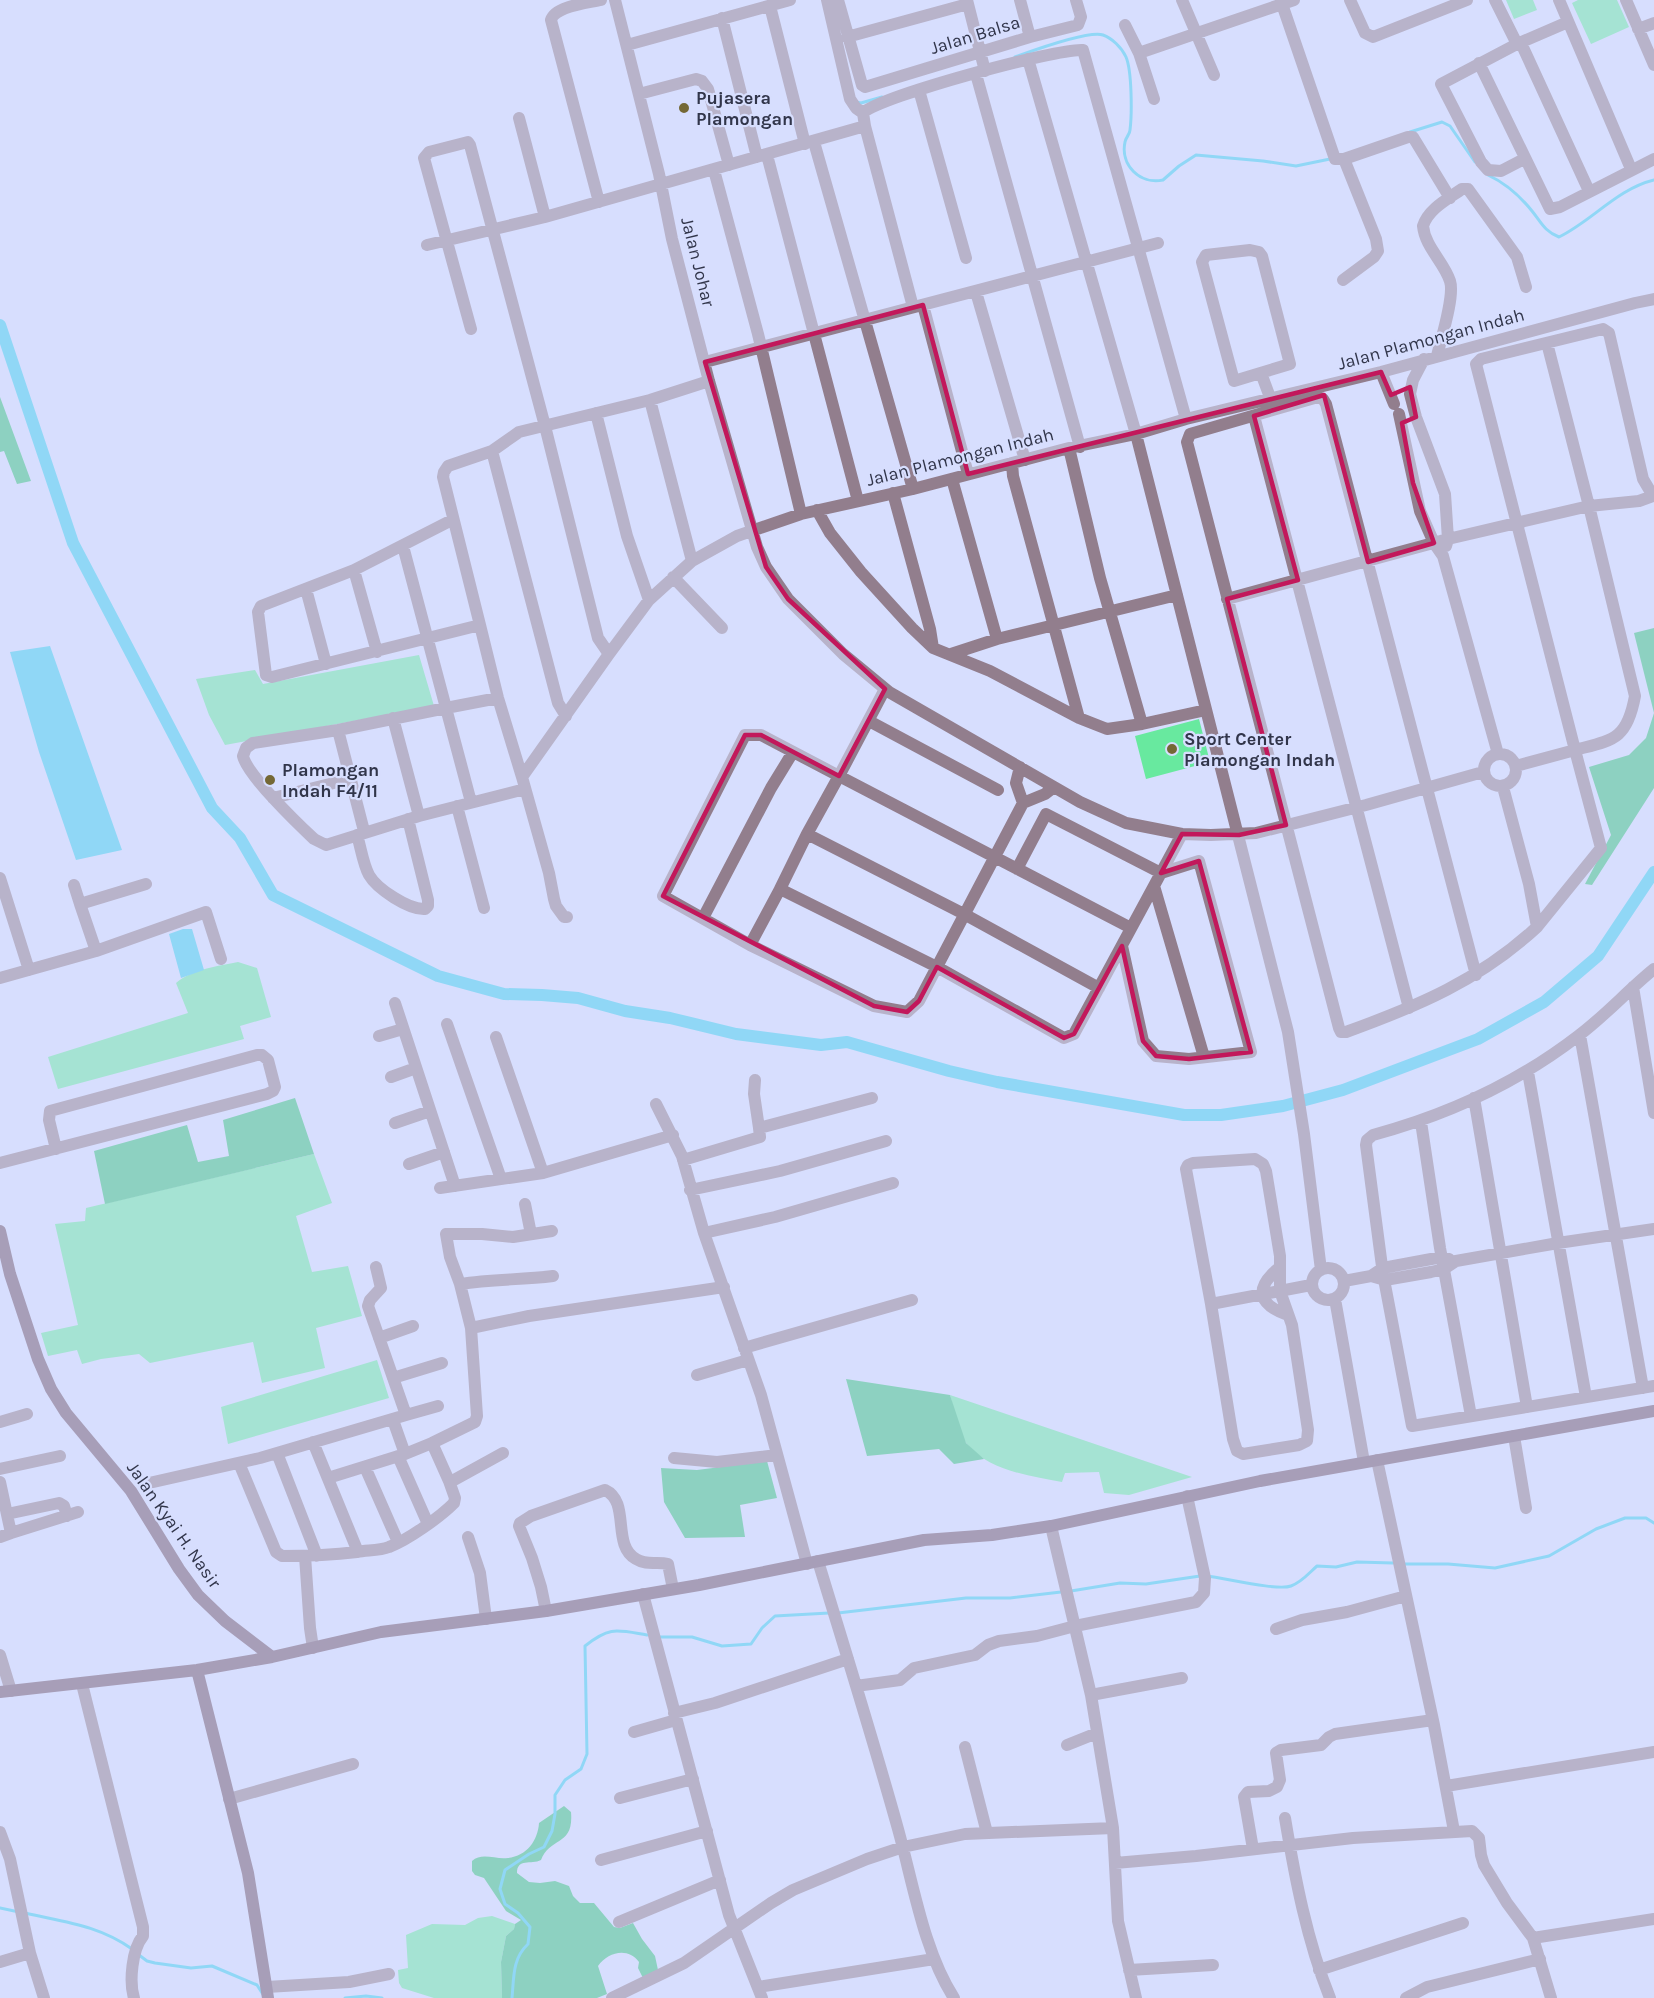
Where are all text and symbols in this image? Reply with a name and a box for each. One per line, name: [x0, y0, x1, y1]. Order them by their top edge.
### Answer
street label: Jalan Balsa: [927, 11, 1023, 59]
place label: Pujasera Plamongan: [696, 87, 793, 130]
marker: Pujasera Plamongan: [677, 101, 691, 115]
street label: Jalan Johar: [676, 215, 720, 310]
street label: Jalan Plamongan Indah: [1335, 303, 1527, 375]
street label: Jalan Plamongan Indah: [864, 423, 1056, 491]
place label: Sport Center Plamongan Indah: [1184, 728, 1335, 771]
marker: Sport Center Plamongan Indah: [1165, 742, 1179, 756]
place label: Plamongan Indah F4/11: [282, 759, 379, 802]
marker: Plamongan Indah F4/11: [263, 773, 277, 787]
street label: Jalan Kyai H. Nasir: [122, 1458, 226, 1593]

